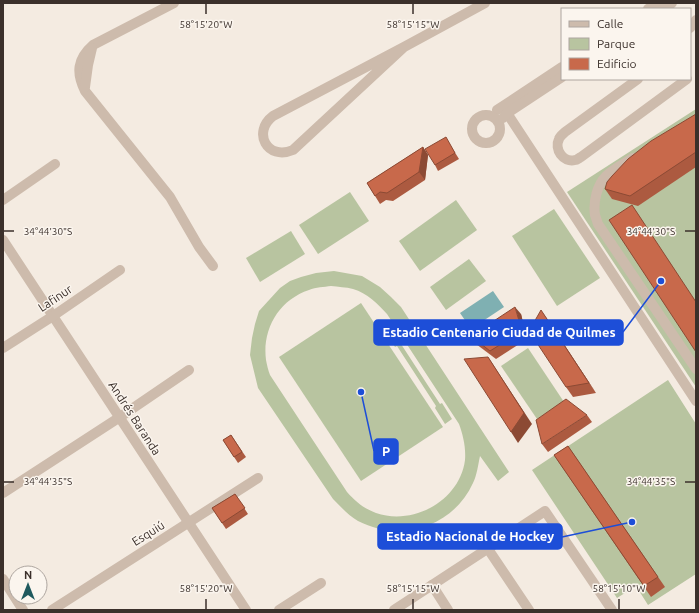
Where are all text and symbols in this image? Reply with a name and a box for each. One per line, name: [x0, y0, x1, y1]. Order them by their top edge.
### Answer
legend: [561, 8, 691, 80]
text: Calle: [597, 17, 623, 30]
text: 58°15'20"W: [180, 19, 232, 30]
text: 58°15'15"W: [387, 19, 439, 30]
text: Parque: [597, 37, 635, 50]
text: Edificio: [597, 57, 637, 70]
text: 34°44'30"S: [24, 226, 72, 237]
text: 34°44'30"S: [627, 226, 675, 237]
street label: Lafinur: [36, 282, 75, 314]
callout: Estadio Centenario Ciudad de Quilmes: [374, 320, 623, 345]
text: Estadio Centenario Ciudad de Quilmes: [382, 325, 616, 339]
street label: Andrés Baranda: [106, 379, 164, 457]
callout: P: [374, 439, 398, 464]
text: P: [382, 444, 390, 458]
text: 34°44'35"S: [24, 476, 72, 487]
text: 34°44'35"S: [627, 476, 675, 487]
street label: Esquiú: [129, 518, 167, 548]
callout: Estadio Nacional de Hockey: [378, 524, 562, 549]
text: Estadio Nacional de Hockey: [386, 529, 554, 543]
north arrow: [8, 565, 48, 605]
text: N: [24, 569, 32, 581]
text: 58°15'20"W: [180, 583, 232, 594]
text: 58°15'15"W: [387, 583, 439, 594]
text: 58°15'10"W: [593, 583, 645, 594]

